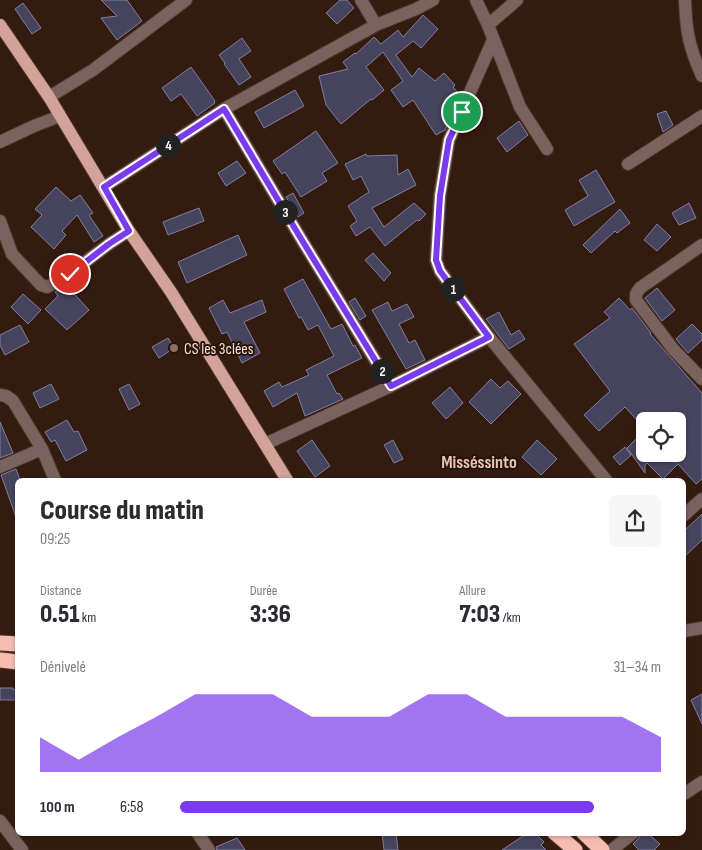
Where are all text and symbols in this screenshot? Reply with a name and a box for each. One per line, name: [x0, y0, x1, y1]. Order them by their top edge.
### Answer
pin: [441, 91, 483, 133]
icon: arrive: [448, 98, 476, 126]
pin: 4: [156, 132, 180, 158]
text: 4: [165, 137, 172, 154]
pin: 3: [272, 200, 298, 224]
text: 3: [282, 204, 289, 221]
pin: [49, 253, 91, 295]
icon: check: [56, 260, 84, 288]
pin: 1: [440, 276, 466, 302]
text: 1: [451, 281, 456, 298]
place label: CS les 3clées: [184, 340, 254, 359]
marker: CS les 3clées: [168, 342, 180, 354]
pin: 2: [370, 358, 394, 384]
text: 2: [379, 363, 386, 380]
map controls: [636, 412, 686, 462]
button: locate: [636, 412, 686, 462]
district label: Misséssinto: [441, 452, 517, 473]
text: Course du matin: [40, 494, 204, 527]
button: share: [609, 495, 661, 547]
text: 09:25: [40, 530, 70, 549]
text: Distance: [40, 582, 81, 599]
text: Durée: [250, 582, 277, 599]
text: Allure: [459, 582, 486, 599]
text: 0.51: [40, 599, 80, 630]
text: 3:36: [250, 599, 291, 630]
text: 7:03: [459, 599, 500, 630]
text: km: [80, 609, 96, 626]
text: /km: [500, 609, 521, 626]
text: Dénivelé: [40, 658, 86, 677]
text: 31–34 m: [614, 658, 661, 677]
text: 100 m: [40, 798, 75, 817]
text: 6:58: [120, 798, 143, 817]

